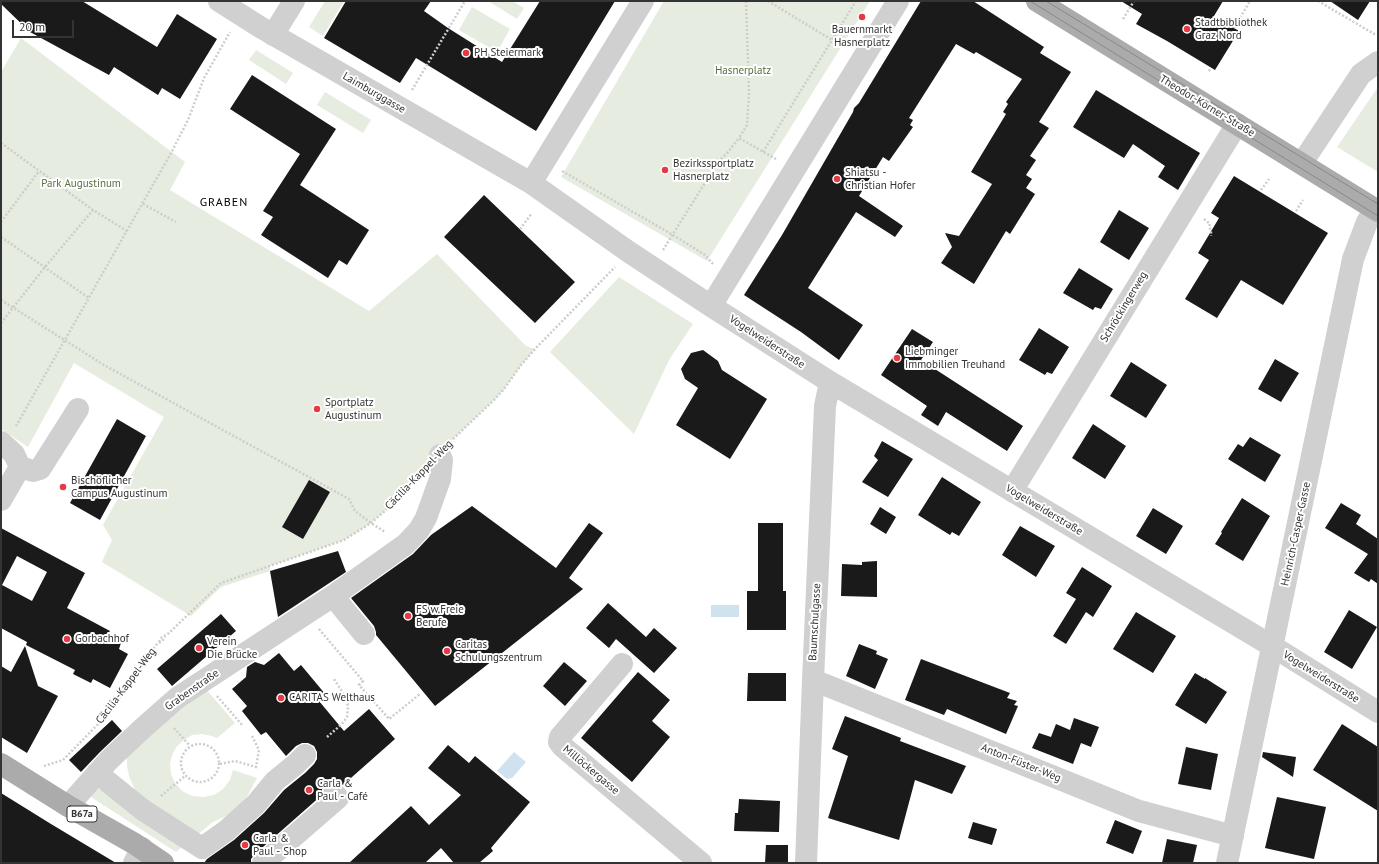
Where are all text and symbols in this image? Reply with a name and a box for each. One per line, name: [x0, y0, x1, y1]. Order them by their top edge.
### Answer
scale bar: [14, 12, 76, 38]
marker: Bauernmarkt Hasnerplatz: [857, 12, 867, 22]
place label: Stadtbibliothek Graz Nord: [1195, 16, 1267, 42]
text: 20 m: [19, 19, 45, 34]
place label: Bauernmarkt Hasnerplatz: [832, 23, 892, 49]
marker: Stadtbibliothek Graz Nord: [1182, 24, 1192, 34]
place label: PH Steiermark: [474, 46, 541, 60]
marker: PH Steiermark: [461, 48, 471, 58]
park label: Hasnerplatz: [715, 64, 771, 78]
street label: Laimburggasse: [340, 70, 408, 116]
street label: Theodor-Körner-Straße: [1157, 72, 1257, 140]
place label: Bezirkssportplatz Hasnerplatz: [673, 157, 754, 183]
marker: Bezirkssportplatz Hasnerplatz: [660, 165, 670, 175]
place label: Shiatsu - Christian Hofer: [845, 166, 916, 192]
marker: Shiatsu - Christian Hofer: [832, 174, 842, 184]
park label: Park Augustinum: [41, 177, 121, 191]
district label: GRABEN: [200, 196, 248, 210]
street label: Schröckingerweg: [1098, 269, 1150, 345]
street label: Vogelweiderstraße: [727, 313, 807, 371]
place label: Liebminger Immobilien Treuhand: [905, 345, 1005, 371]
marker: Liebminger Immobilien Treuhand: [892, 353, 902, 363]
place label: Sportplatz Augustinum: [325, 396, 381, 422]
marker: Sportplatz Augustinum: [312, 404, 322, 414]
street label: Cäcilia-Kappel-Weg: [382, 437, 456, 513]
place label: Bischöflicher Campus Augustinum: [71, 474, 167, 500]
street label: Heinrich-Casper-Gasse: [1279, 481, 1313, 587]
marker: Bischöflicher Campus Augustinum: [58, 482, 68, 492]
street label: Vogelweiderstraße: [1003, 482, 1085, 538]
street label: Baumschulgasse: [806, 583, 824, 661]
place label: FS w.Freie Berufe: [416, 603, 464, 629]
marker: FS w.Freie Berufe: [403, 611, 413, 621]
place label: Gorbachhof: [75, 632, 129, 646]
marker: Gorbachhof: [62, 634, 72, 644]
place label: Verein Die Brücke: [207, 635, 257, 661]
place label: Caritas Schulungszentrum: [455, 638, 542, 664]
marker: Verein Die Brücke: [194, 643, 204, 653]
street label: Cäcilia-Kappel-Weg: [93, 645, 159, 727]
marker: Caritas Schulungszentrum: [442, 646, 452, 656]
street label: Vogelweiderstraße: [1280, 648, 1362, 706]
street label: Grabenstraße: [162, 666, 222, 714]
place label: CARITAS Welthaus: [289, 691, 375, 705]
marker: CARITAS Welthaus: [276, 693, 286, 703]
street label: Anton-Füster-Weg: [979, 741, 1063, 785]
street label: Millöckergasse: [560, 743, 622, 797]
place label: Carla & Paul - Café: [317, 777, 368, 803]
marker: Carla & Paul - Café: [304, 785, 314, 795]
road number: B67a: [67, 806, 97, 822]
place label: Carla & Paul - Shop: [253, 832, 307, 858]
marker: Carla & Paul - Shop: [240, 840, 250, 850]

